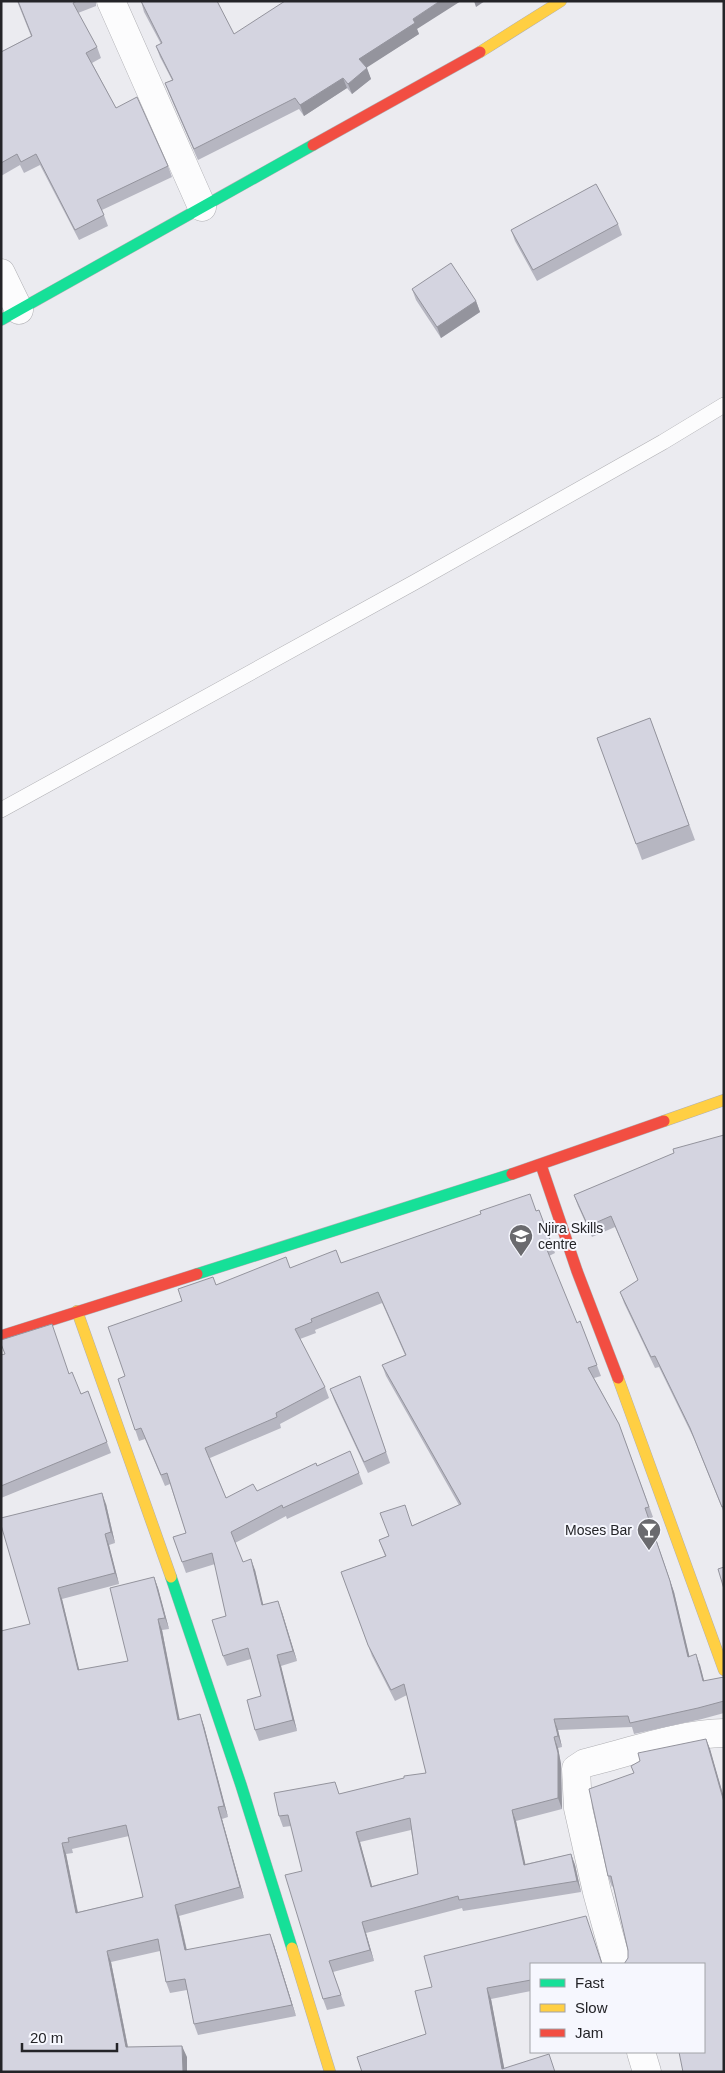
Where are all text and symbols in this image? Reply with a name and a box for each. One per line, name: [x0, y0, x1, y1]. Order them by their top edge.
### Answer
place label: Njira Skills centre: [538, 1220, 603, 1252]
school or university icon: Njira Skills centre: [508, 1223, 534, 1257]
bar icon: Moses Bar: [636, 1517, 662, 1551]
place label: Moses Bar: [565, 1522, 632, 1538]
legend: [530, 1963, 705, 2053]
text: Fast: [575, 1974, 605, 1991]
text: Slow: [575, 1999, 608, 2016]
scale bar: [22, 2020, 118, 2052]
text: Jam: [575, 2024, 603, 2041]
text: 20 m: [30, 2029, 63, 2046]

